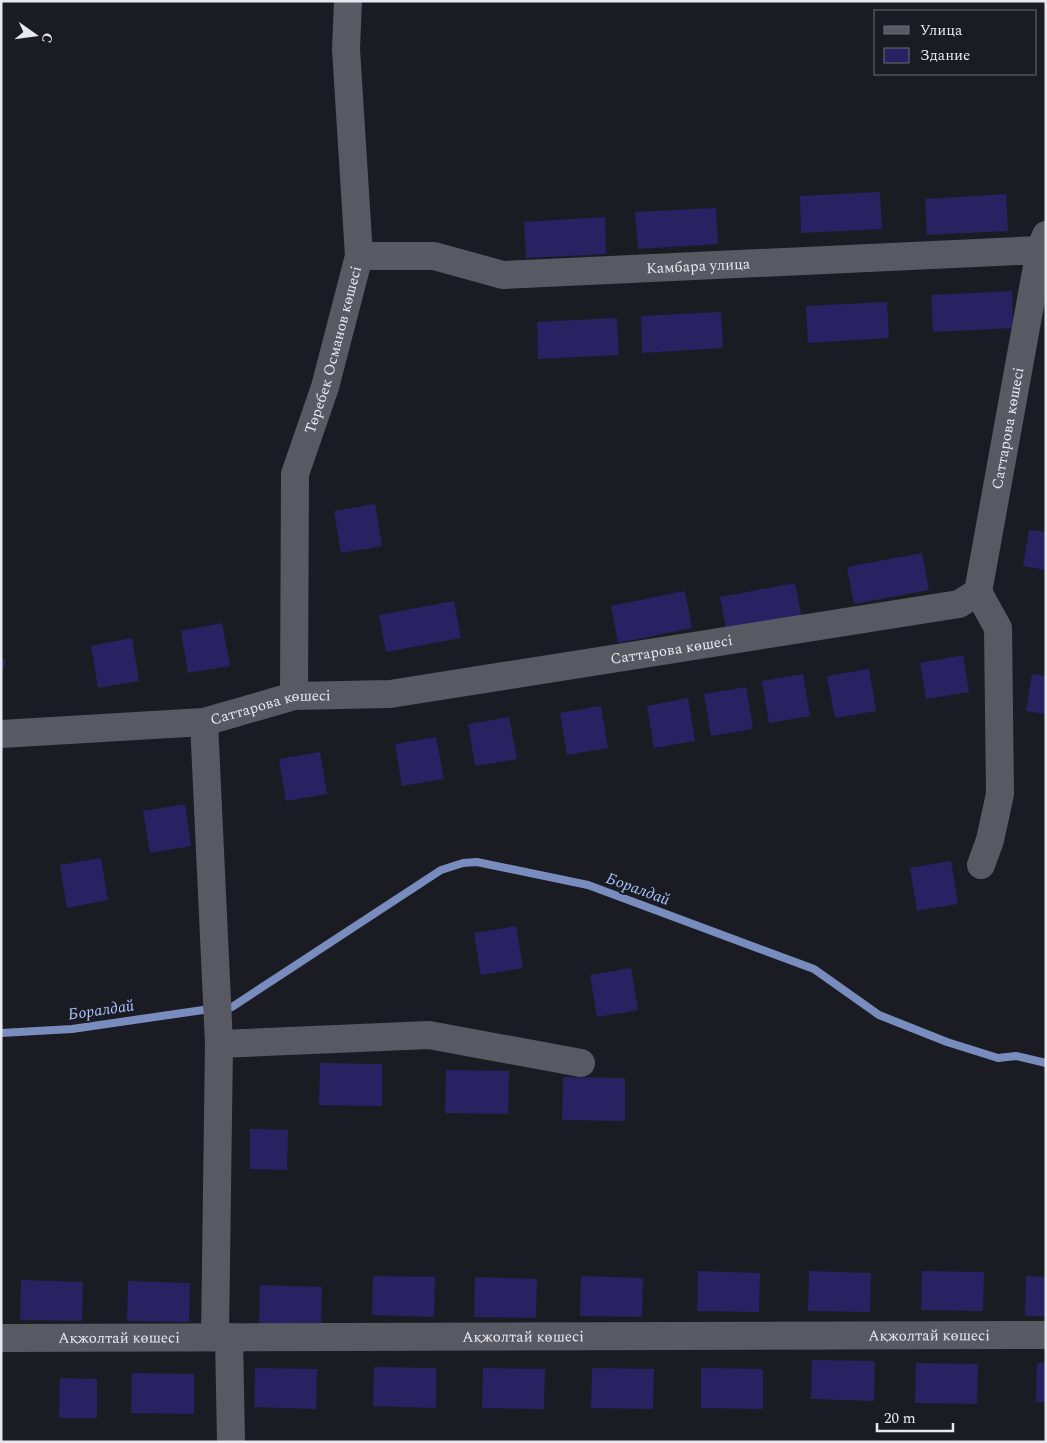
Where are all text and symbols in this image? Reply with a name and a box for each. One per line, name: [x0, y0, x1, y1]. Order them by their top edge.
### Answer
north arrow: [10, 10, 60, 60]
legend: [874, 10, 1037, 75]
text: Улица: [920, 19, 963, 42]
text: С: [36, 31, 59, 45]
text: Здание: [920, 44, 970, 67]
street label: Камбара улица: [646, 252, 751, 280]
street label: Төребек Османов көшесі: [298, 263, 367, 437]
street label: Саттарова көшесі: [985, 365, 1030, 491]
street label: Саттарова көшесі: [609, 628, 734, 670]
street label: Саттарова көшесі: [207, 684, 331, 731]
water label: Боралдай: [603, 866, 674, 912]
water label: Боралдай: [66, 993, 136, 1027]
street label: Ақжолтай көшесі: [868, 1324, 990, 1347]
street label: Ақжолтай көшесі: [462, 1325, 584, 1348]
street label: Ақжолтай көшесі: [58, 1326, 180, 1349]
scale bar: [877, 1400, 953, 1432]
text: 20 m: [884, 1407, 916, 1430]

